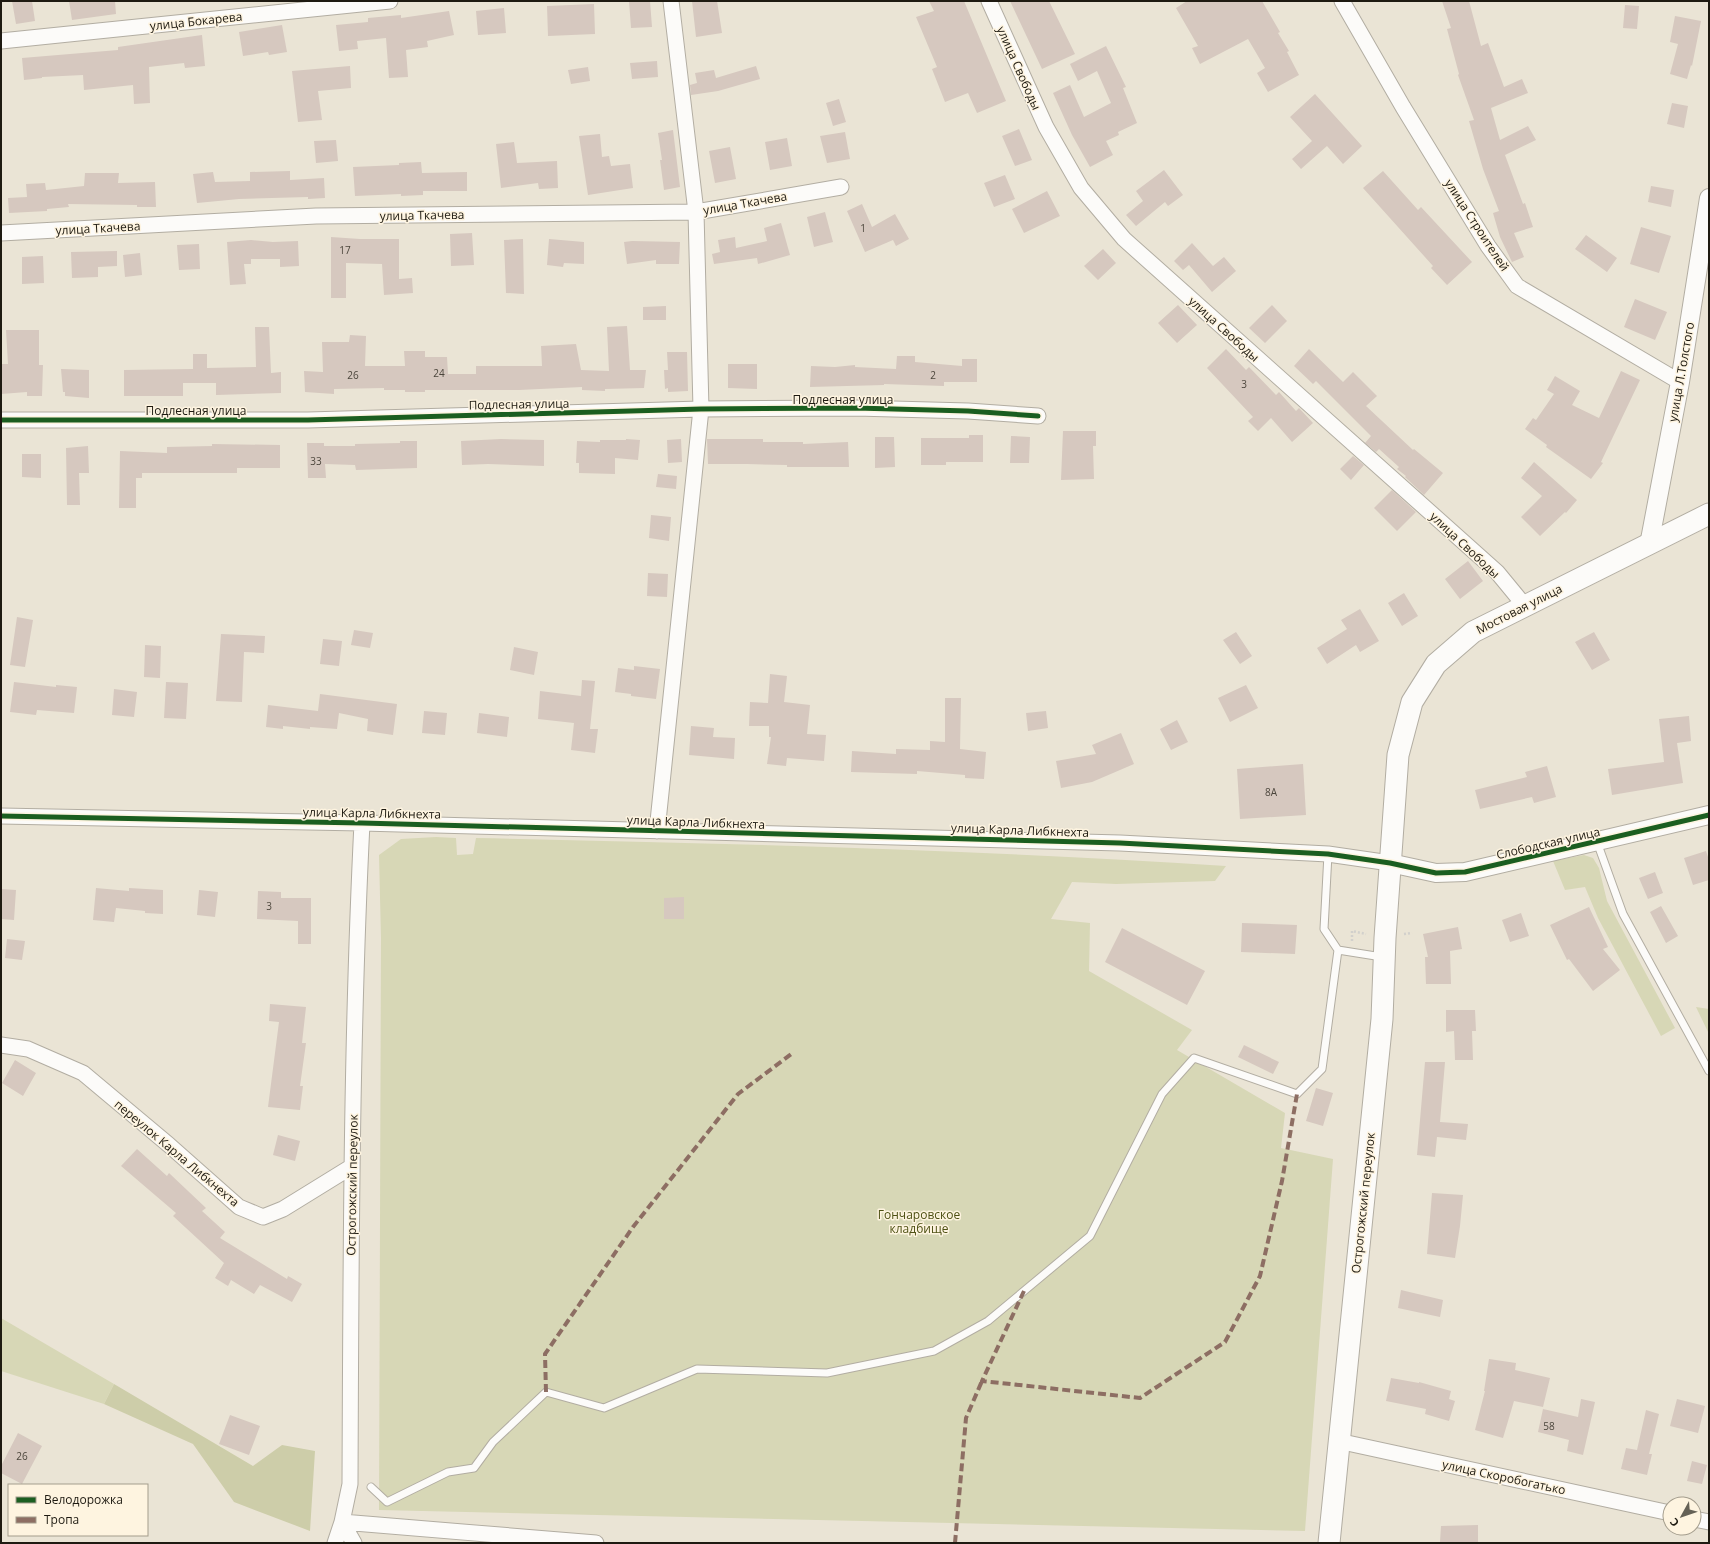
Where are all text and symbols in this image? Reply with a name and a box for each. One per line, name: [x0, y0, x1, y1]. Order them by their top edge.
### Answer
street label: улица Бокарева: [149, 8, 243, 34]
street label: улица Свободы: [993, 23, 1045, 113]
street label: улица Строителей: [1441, 176, 1513, 274]
street label: улица Ткачева: [702, 187, 788, 219]
street label: улица Ткачева: [379, 206, 465, 224]
street label: улица Ткачева: [55, 217, 141, 239]
house number: 1: [860, 221, 866, 235]
house number: 17: [339, 243, 351, 257]
street label: улица Свободы: [1185, 293, 1263, 365]
street label: улица Л.Толстого: [1664, 321, 1698, 423]
house number: 24: [433, 366, 445, 380]
house number: 26: [347, 368, 359, 382]
house number: 2: [930, 368, 936, 382]
house number: 3: [1241, 377, 1247, 391]
street label: Подлесная улица: [793, 391, 893, 408]
street label: Подлесная улица: [468, 395, 570, 413]
street label: Подлесная улица: [146, 402, 246, 419]
house number: 33: [310, 454, 322, 468]
street label: улица Свободы: [1426, 508, 1504, 582]
street label: Мостовая улица: [1473, 580, 1565, 638]
house number: 8А: [1265, 785, 1278, 799]
street label: улица Карла Либкнехта: [303, 803, 441, 823]
street label: улица Карла Либкнехта: [627, 811, 765, 833]
street label: улица Карла Либкнехта: [951, 819, 1089, 841]
street label: Слободская улица: [1494, 823, 1602, 863]
house number: 3: [266, 899, 272, 913]
street label: переулок Карла Либкнехта: [111, 1096, 243, 1210]
street label: Острогожский переулок: [342, 1113, 362, 1256]
street label: Острогожский переулок: [1347, 1131, 1379, 1274]
park label: Гончаровское кладбище: [878, 1206, 960, 1237]
house number: 58: [1543, 1419, 1555, 1433]
house number: 26: [16, 1449, 28, 1463]
street label: улица Скоробогатько: [1441, 1456, 1567, 1498]
legend: [8, 1484, 148, 1536]
text: Велодорожка: [44, 1491, 123, 1508]
north arrow: [1662, 1496, 1702, 1536]
text: Тропа: [44, 1511, 79, 1528]
text: С: [1666, 1515, 1682, 1530]

